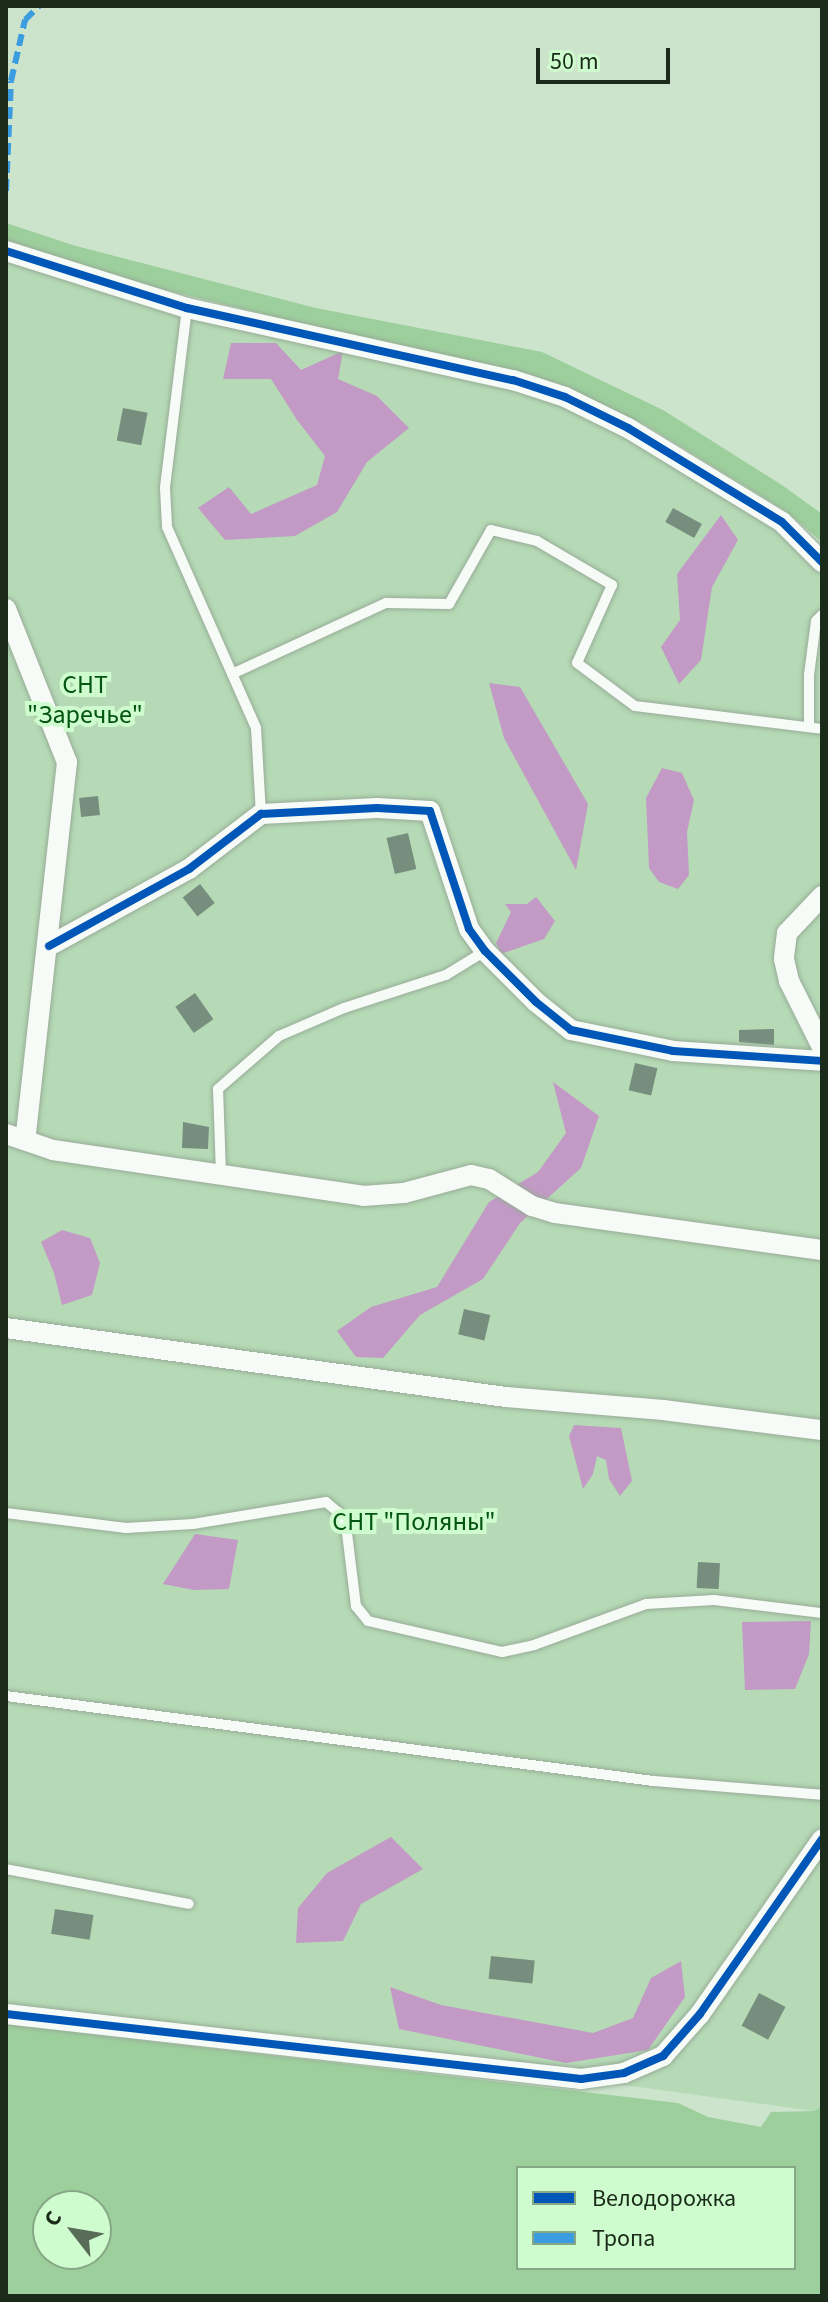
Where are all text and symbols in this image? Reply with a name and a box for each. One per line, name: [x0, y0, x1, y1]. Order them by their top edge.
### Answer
scale bar: [540, 32, 674, 82]
text: 50 m: [550, 44, 599, 79]
park label: СНТ "Заречье": [27, 669, 143, 730]
park label: СНТ "Поляны": [332, 1506, 496, 1538]
legend: [516, 2166, 796, 2270]
text: Велодорожка: [592, 2181, 736, 2216]
north arrow: [32, 2190, 112, 2270]
text: С: [36, 2205, 70, 2232]
text: Тропа: [592, 2221, 655, 2256]

